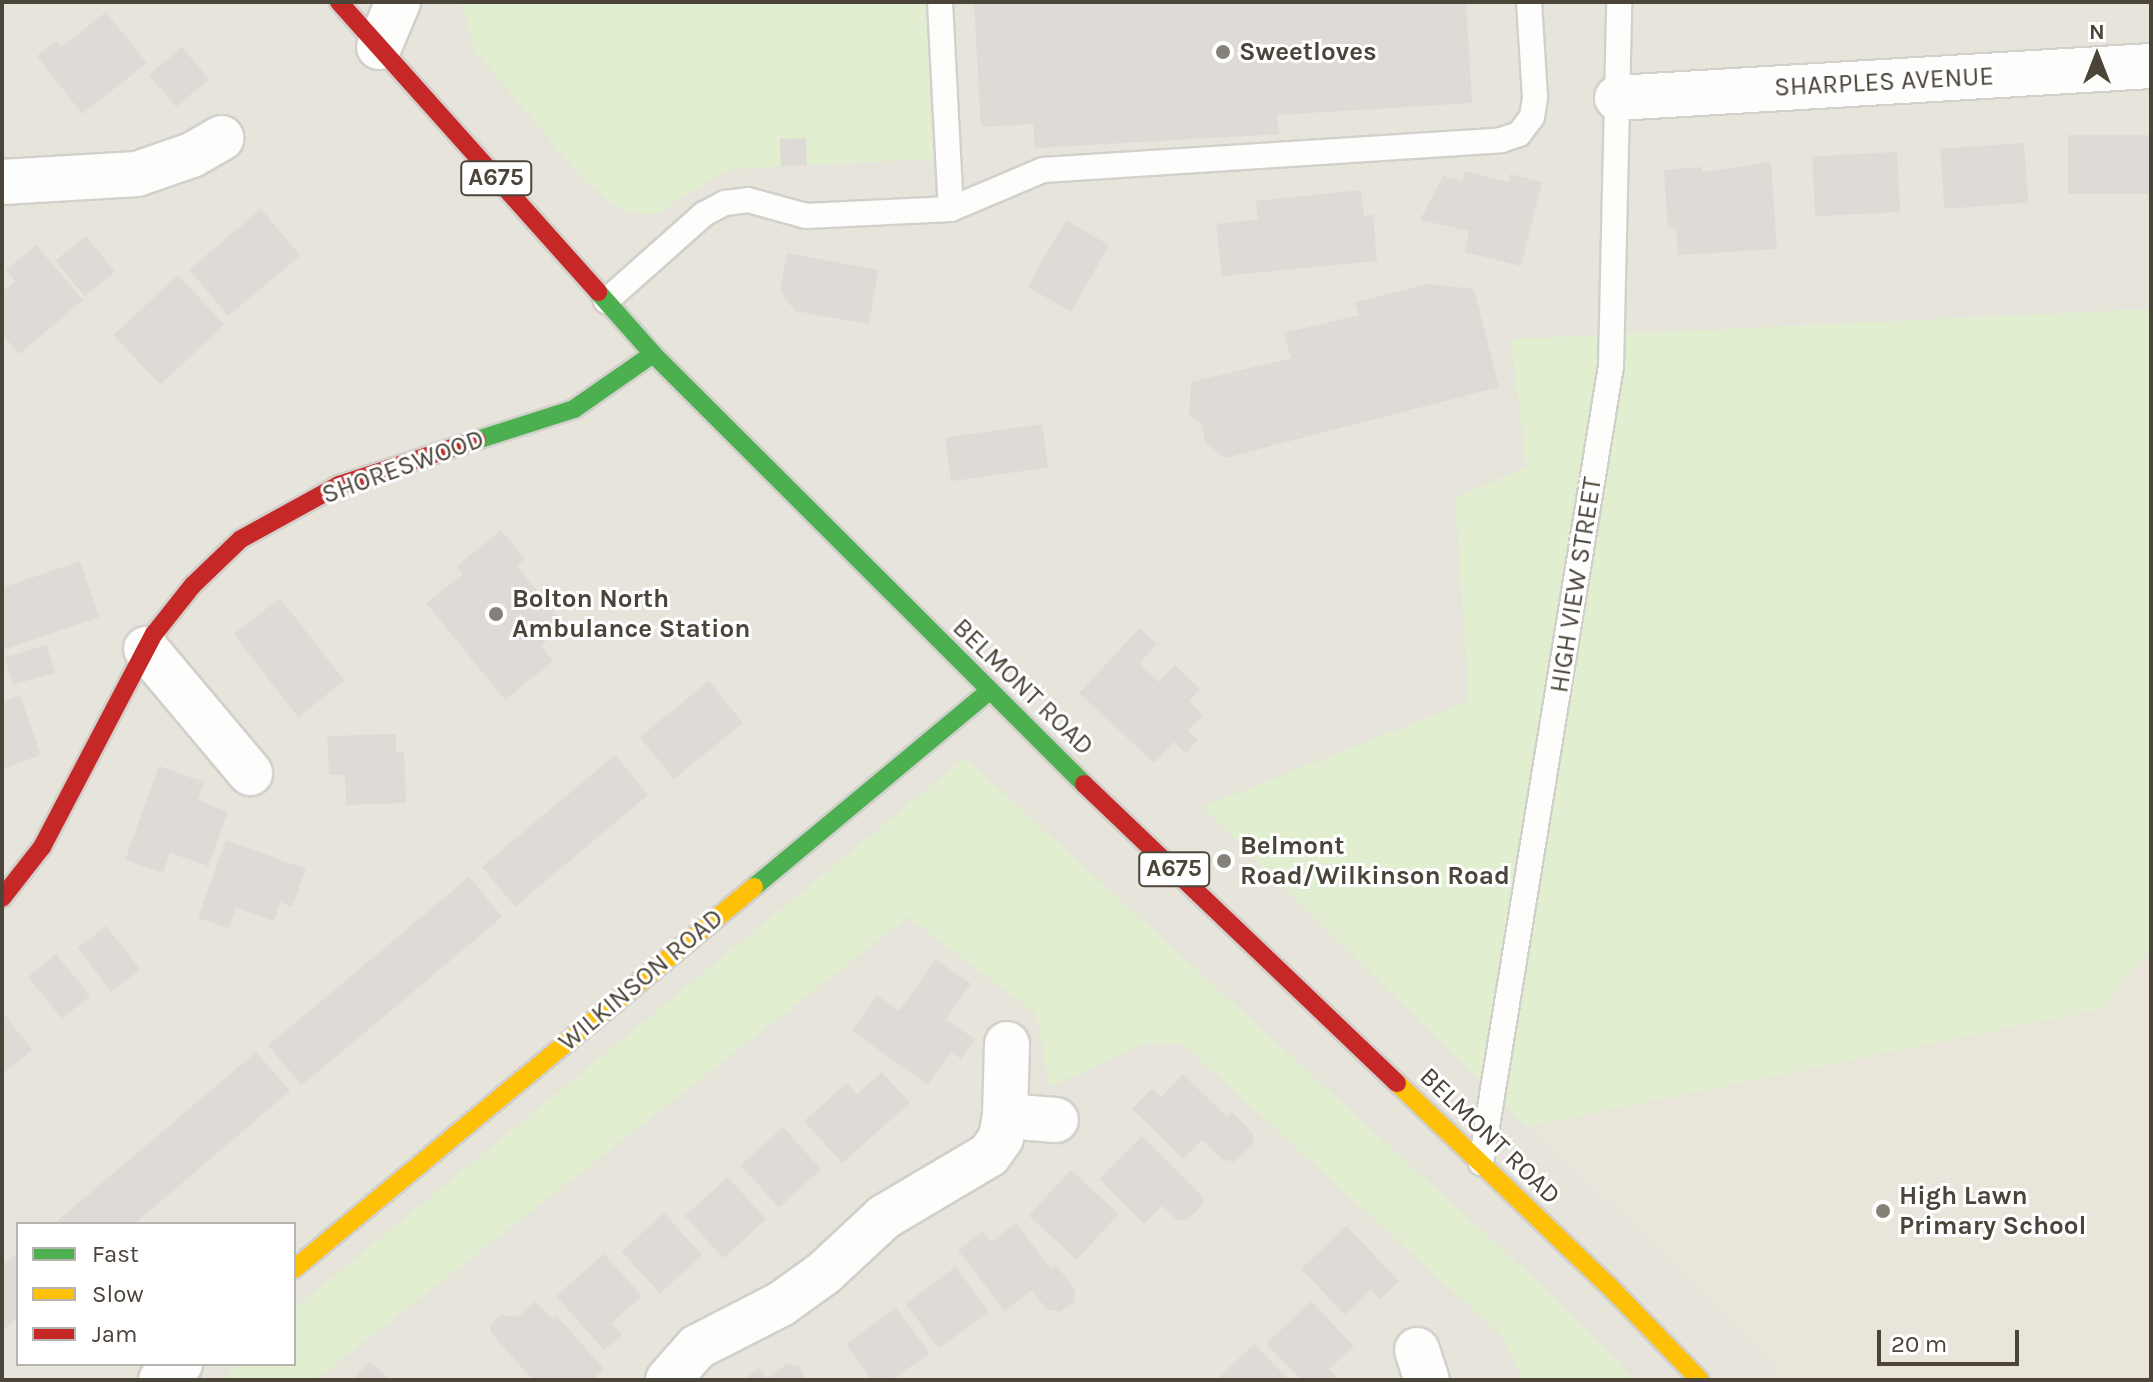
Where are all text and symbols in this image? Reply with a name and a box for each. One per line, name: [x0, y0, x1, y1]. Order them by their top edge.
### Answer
north arrow: [2057, 16, 2137, 96]
text: N: [2089, 19, 2105, 45]
place label: Sweetloves: [1239, 36, 1377, 68]
marker: Sweetloves: [1214, 43, 1232, 61]
street label: SHARPLES AVENUE: [1773, 61, 1995, 103]
road number: A675: [460, 158, 532, 198]
street label: SHORESWOOD: [318, 423, 488, 511]
street label: HIGH VIEW STREET: [1544, 475, 1608, 695]
place label: Bolton North Ambulance Station: [512, 583, 750, 644]
marker: Bolton North Ambulance Station: [487, 605, 505, 623]
street label: BELMONT ROAD: [946, 612, 1100, 762]
place label: Belmont Road/Wilkinson Road: [1240, 830, 1510, 892]
road number: A675: [1138, 849, 1210, 889]
marker: Belmont Road/Wilkinson Road: [1215, 852, 1233, 870]
street label: WILKINSON ROAD: [553, 902, 729, 1058]
street label: BELMONT ROAD: [1413, 1061, 1567, 1211]
place label: High Lawn Primary School: [1899, 1180, 2086, 1242]
marker: High Lawn Primary School: [1874, 1202, 1892, 1220]
legend: [16, 1222, 296, 1366]
text: Fast: [92, 1240, 139, 1268]
text: Slow: [92, 1280, 144, 1308]
scale bar: [1881, 1314, 2023, 1364]
text: Jam: [92, 1320, 137, 1348]
text: 20 m: [1891, 1330, 1947, 1358]

